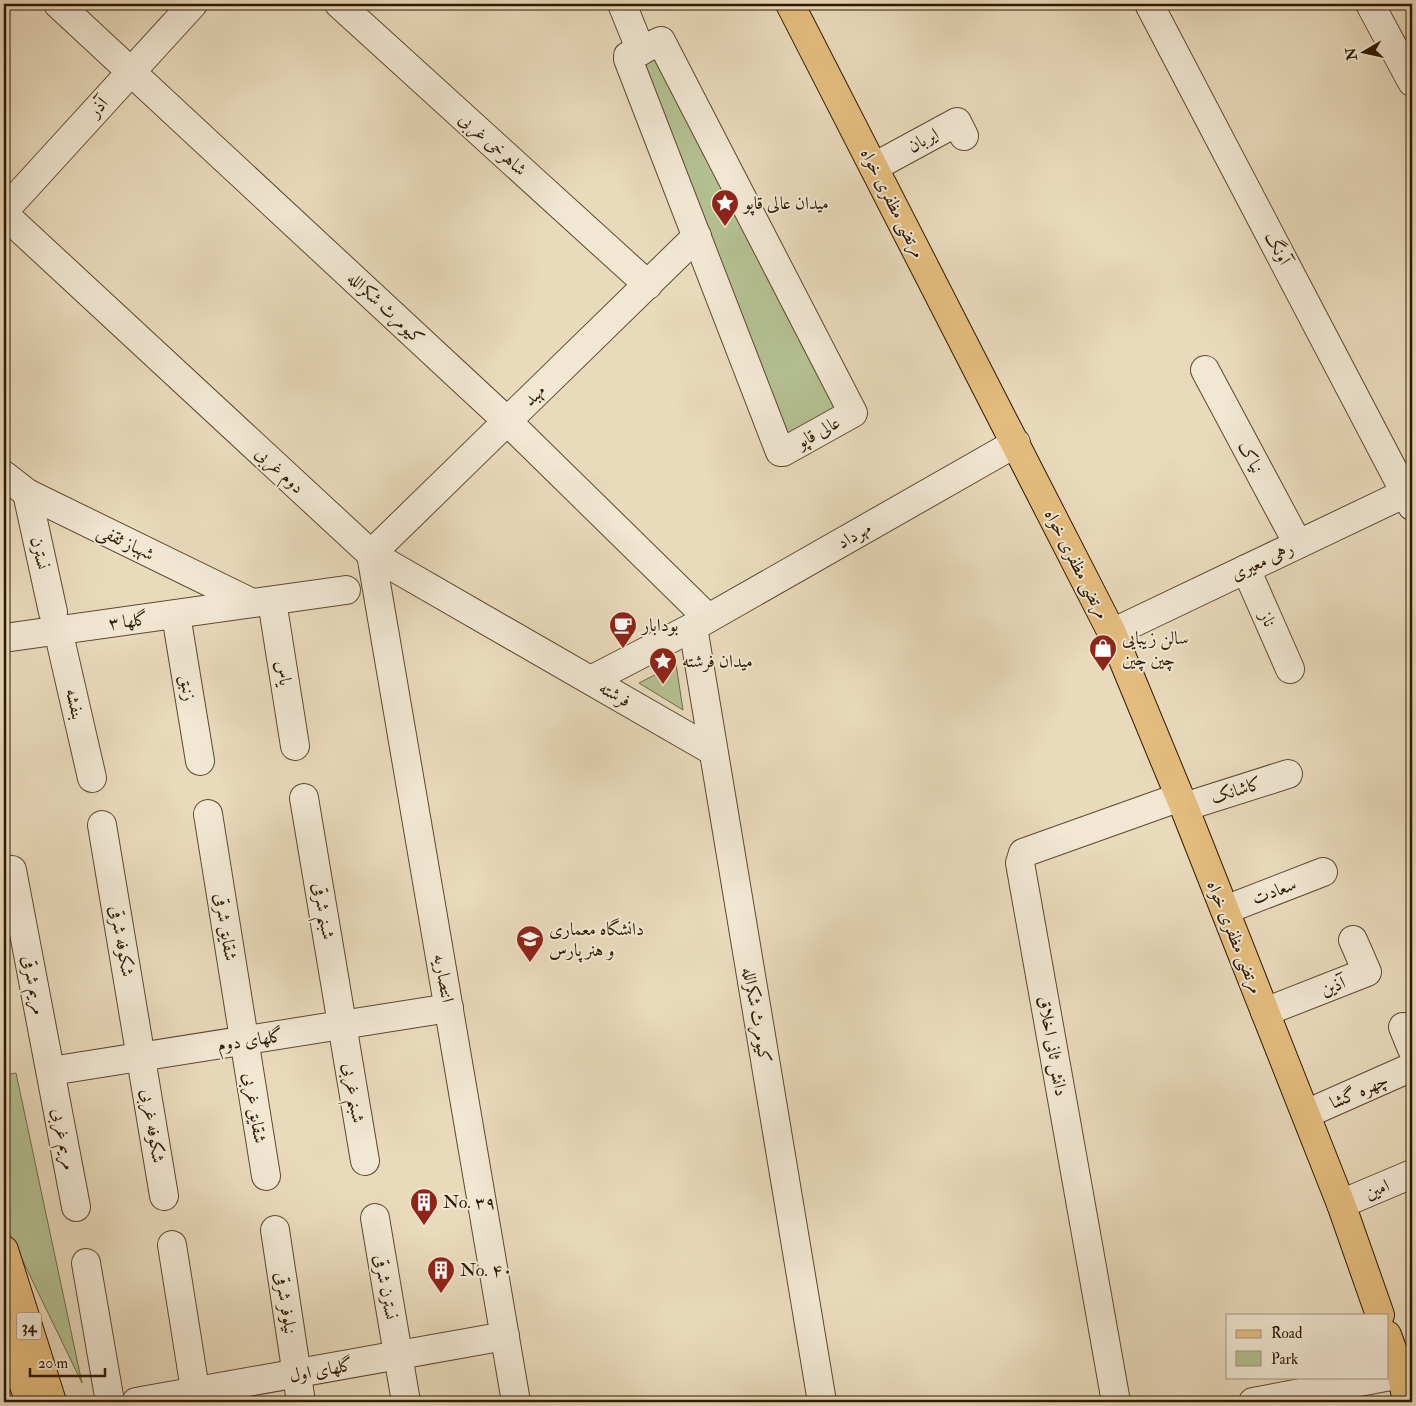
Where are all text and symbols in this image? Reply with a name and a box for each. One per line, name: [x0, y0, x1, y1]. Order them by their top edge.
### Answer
north arrow: [1338, 28, 1388, 78]
text: N: [1342, 46, 1361, 62]
street label: آذر: [82, 91, 115, 124]
street label: شاهرخی غربی: [453, 108, 532, 182]
street label: ایربان: [904, 123, 943, 158]
street label: مرتضی مظفری خواه: [854, 144, 930, 262]
place icon: میدان عالی قاپو: [710, 188, 740, 227]
place label: میدان عالی قاپو: [742, 192, 829, 216]
street label: آونگ: [1259, 227, 1298, 271]
street label: کیومرث شکرالله: [342, 267, 429, 351]
street label: مهبد: [518, 379, 550, 411]
street label: عالی قاپو: [790, 411, 845, 456]
street label: نیاک: [1232, 437, 1269, 478]
street label: دوم غربی: [247, 442, 309, 502]
street label: مرتضی مظفری خواه: [1038, 505, 1114, 623]
street label: مهرداد: [833, 516, 876, 554]
street label: شهباز ثقفی: [93, 519, 158, 567]
street label: نسترن: [25, 534, 54, 572]
street label: رهی معیری: [1227, 537, 1297, 586]
street label: ناز: [1253, 606, 1281, 631]
street label: گلها ۳: [107, 608, 149, 635]
cafe icon: بودابار: [608, 610, 638, 649]
place label: بودابار: [640, 614, 678, 637]
place label: سالن زیبایی چین چین: [1122, 627, 1189, 672]
shop icon: سالن زیبایی چین چین: [1088, 633, 1118, 672]
place icon: میدان فرشته: [648, 646, 678, 685]
place label: میدان فرشته: [682, 650, 753, 673]
street label: یاس: [270, 659, 297, 689]
street label: زنبق: [174, 673, 201, 703]
street label: فرشته: [595, 676, 635, 713]
street label: بنفشه: [60, 686, 89, 722]
street label: کاشانک: [1208, 772, 1264, 809]
street label: سعادت: [1249, 873, 1300, 910]
street label: مرتضی مظفری خواه: [1200, 877, 1268, 998]
street label: شبنم شرقی: [301, 881, 340, 942]
street label: شقایق شرقی: [209, 892, 242, 963]
street label: شکوفه شرقی: [104, 904, 139, 978]
place label: دانشگاه معماری و هنر پارس: [549, 917, 644, 963]
school or university icon: دانشگاه معماری و هنر پارس: [515, 924, 545, 963]
street label: انتصاریه: [428, 952, 459, 1004]
street label: مریم شرقی: [13, 954, 51, 1017]
street label: کیومرث شکرالله: [736, 965, 776, 1065]
street label: آذین: [1318, 971, 1351, 1002]
street label: دانش ثانی اخلاق: [1032, 994, 1073, 1098]
street label: گلهای دوم: [216, 1024, 285, 1061]
street label: شبنم غربی: [331, 1061, 370, 1126]
street label: چهره گشا: [1326, 1068, 1392, 1114]
street label: شقایق غربی: [237, 1071, 271, 1145]
street label: شکوفه غربی: [134, 1087, 170, 1165]
street label: مریم غربی: [42, 1106, 81, 1173]
street label: امین: [1361, 1174, 1393, 1205]
building icon: No. ۳۹: [409, 1187, 439, 1226]
place label: No. ۳۹: [443, 1191, 496, 1214]
street label: نسترن شرقی: [368, 1253, 403, 1322]
building icon: No. ۴۰: [426, 1255, 456, 1294]
place label: No. ۴۰: [460, 1259, 513, 1282]
street label: نیلوفر شرقی: [269, 1270, 302, 1336]
road number: 34: [16, 1312, 42, 1340]
legend: [1226, 1314, 1388, 1378]
text: Road: [1271, 1324, 1303, 1343]
scale bar: [30, 1346, 105, 1378]
text: Park: [1271, 1350, 1298, 1369]
street label: گلهای اول: [287, 1353, 355, 1388]
text: 20 m: [38, 1354, 68, 1373]

